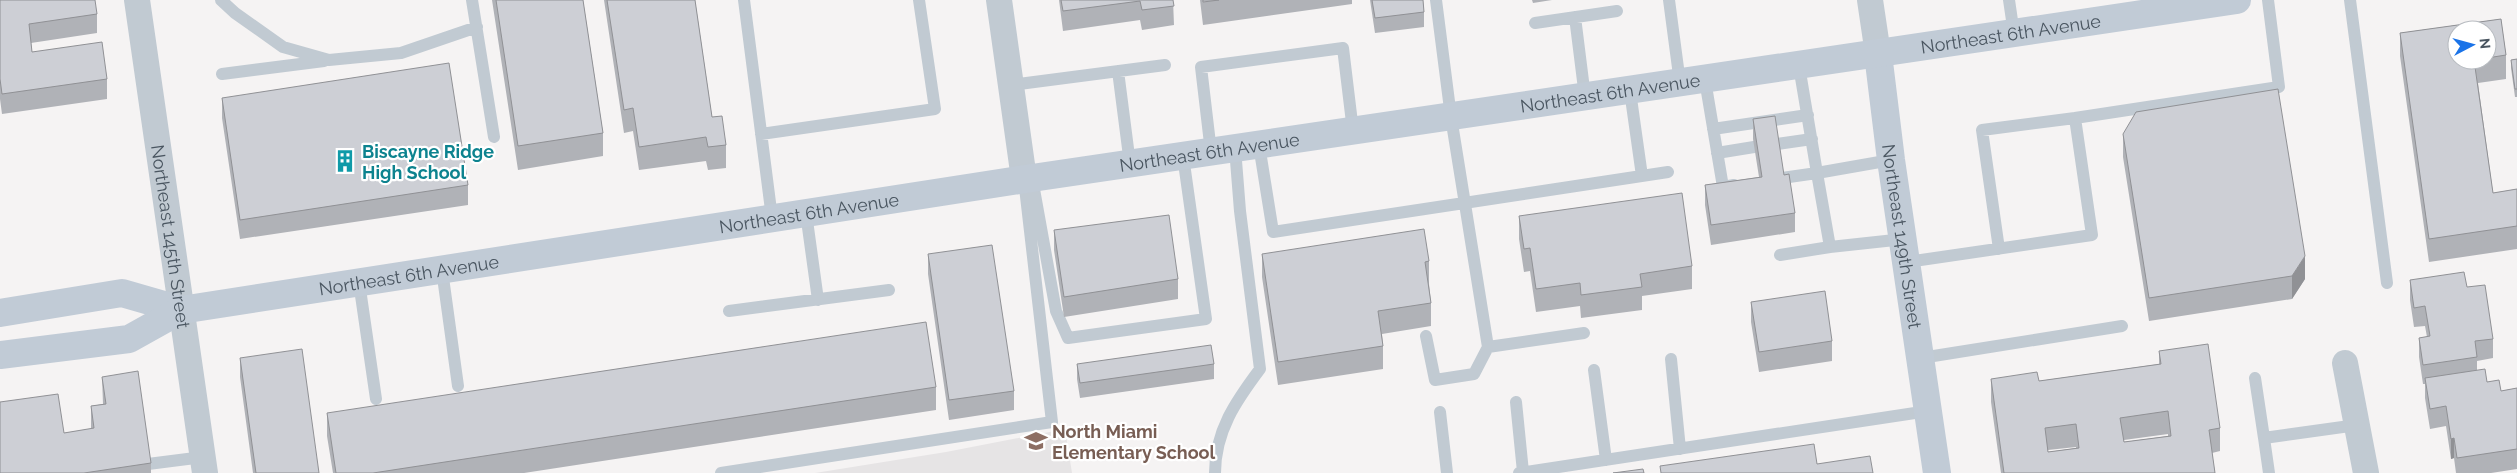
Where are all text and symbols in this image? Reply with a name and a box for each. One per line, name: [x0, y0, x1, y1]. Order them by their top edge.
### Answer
street label: Northeast 6th Avenue: [1919, 10, 2103, 57]
north arrow: [2447, 20, 2497, 70]
text: N: [2476, 37, 2493, 50]
street label: Northeast 6th Avenue: [1519, 69, 1702, 116]
street label: Northeast 6th Avenue: [1118, 128, 1301, 175]
place label: Biscayne Ridge High School: [362, 141, 494, 183]
street label: Northeast 145th Street: [147, 143, 195, 330]
street label: Northeast 149th Street: [1879, 143, 1926, 330]
building icon: Biscayne Ridge High School: [332, 148, 358, 174]
street label: Northeast 6th Avenue: [718, 188, 901, 237]
street label: Northeast 6th Avenue: [317, 250, 501, 299]
place label: North Miami Elementary School: [1052, 421, 1216, 463]
school or university icon: North Miami Elementary School: [1023, 428, 1049, 454]

